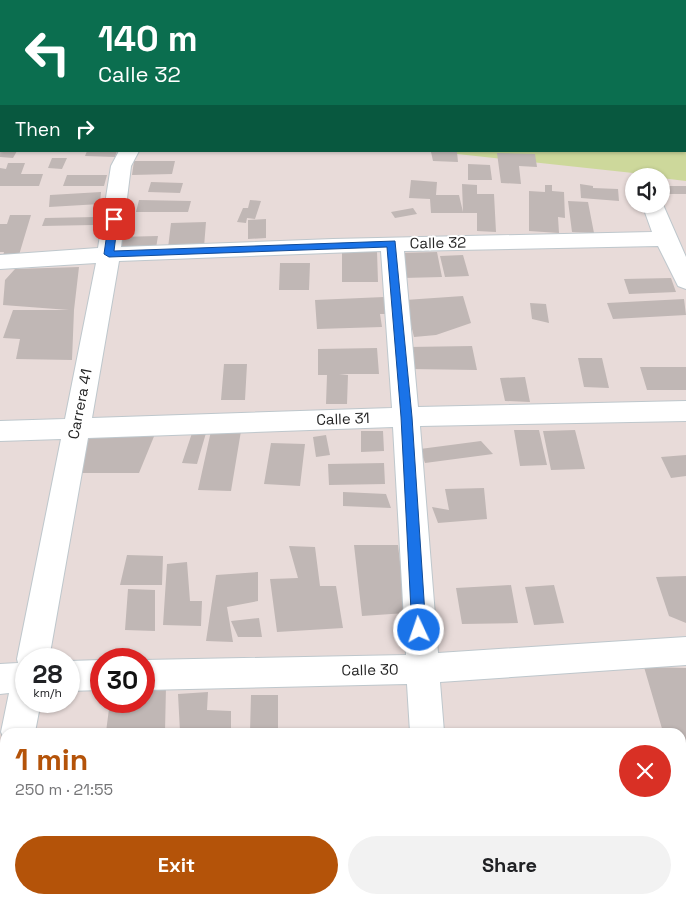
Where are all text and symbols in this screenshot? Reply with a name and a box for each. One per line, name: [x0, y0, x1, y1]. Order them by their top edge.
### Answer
text: 140 m: [98, 17, 198, 61]
icon: left: [15, 20, 80, 85]
text: Calle 32: [98, 60, 181, 88]
icon: right: [71, 115, 99, 143]
text: Then: [15, 117, 61, 142]
map controls: [625, 168, 670, 213]
button: sound: [625, 168, 670, 213]
pin: [93, 198, 135, 240]
icon: arrive: [100, 205, 128, 233]
street label: Calle 32: [410, 233, 466, 252]
street label: Carrera 41: [63, 367, 96, 441]
street label: Calle 31: [316, 408, 370, 429]
position arrow: [392, 603, 444, 655]
speed limit sign: 30: [90, 648, 155, 713]
text: 28: [33, 658, 62, 690]
street label: Calle 30: [341, 660, 399, 679]
text: km/h: [33, 685, 62, 701]
text: 1 min: [15, 740, 88, 779]
button: close: [619, 745, 671, 797]
text: 250 m · 21:55: [15, 779, 113, 800]
button: Exit: [15, 836, 338, 894]
button: Share: [348, 836, 671, 894]

